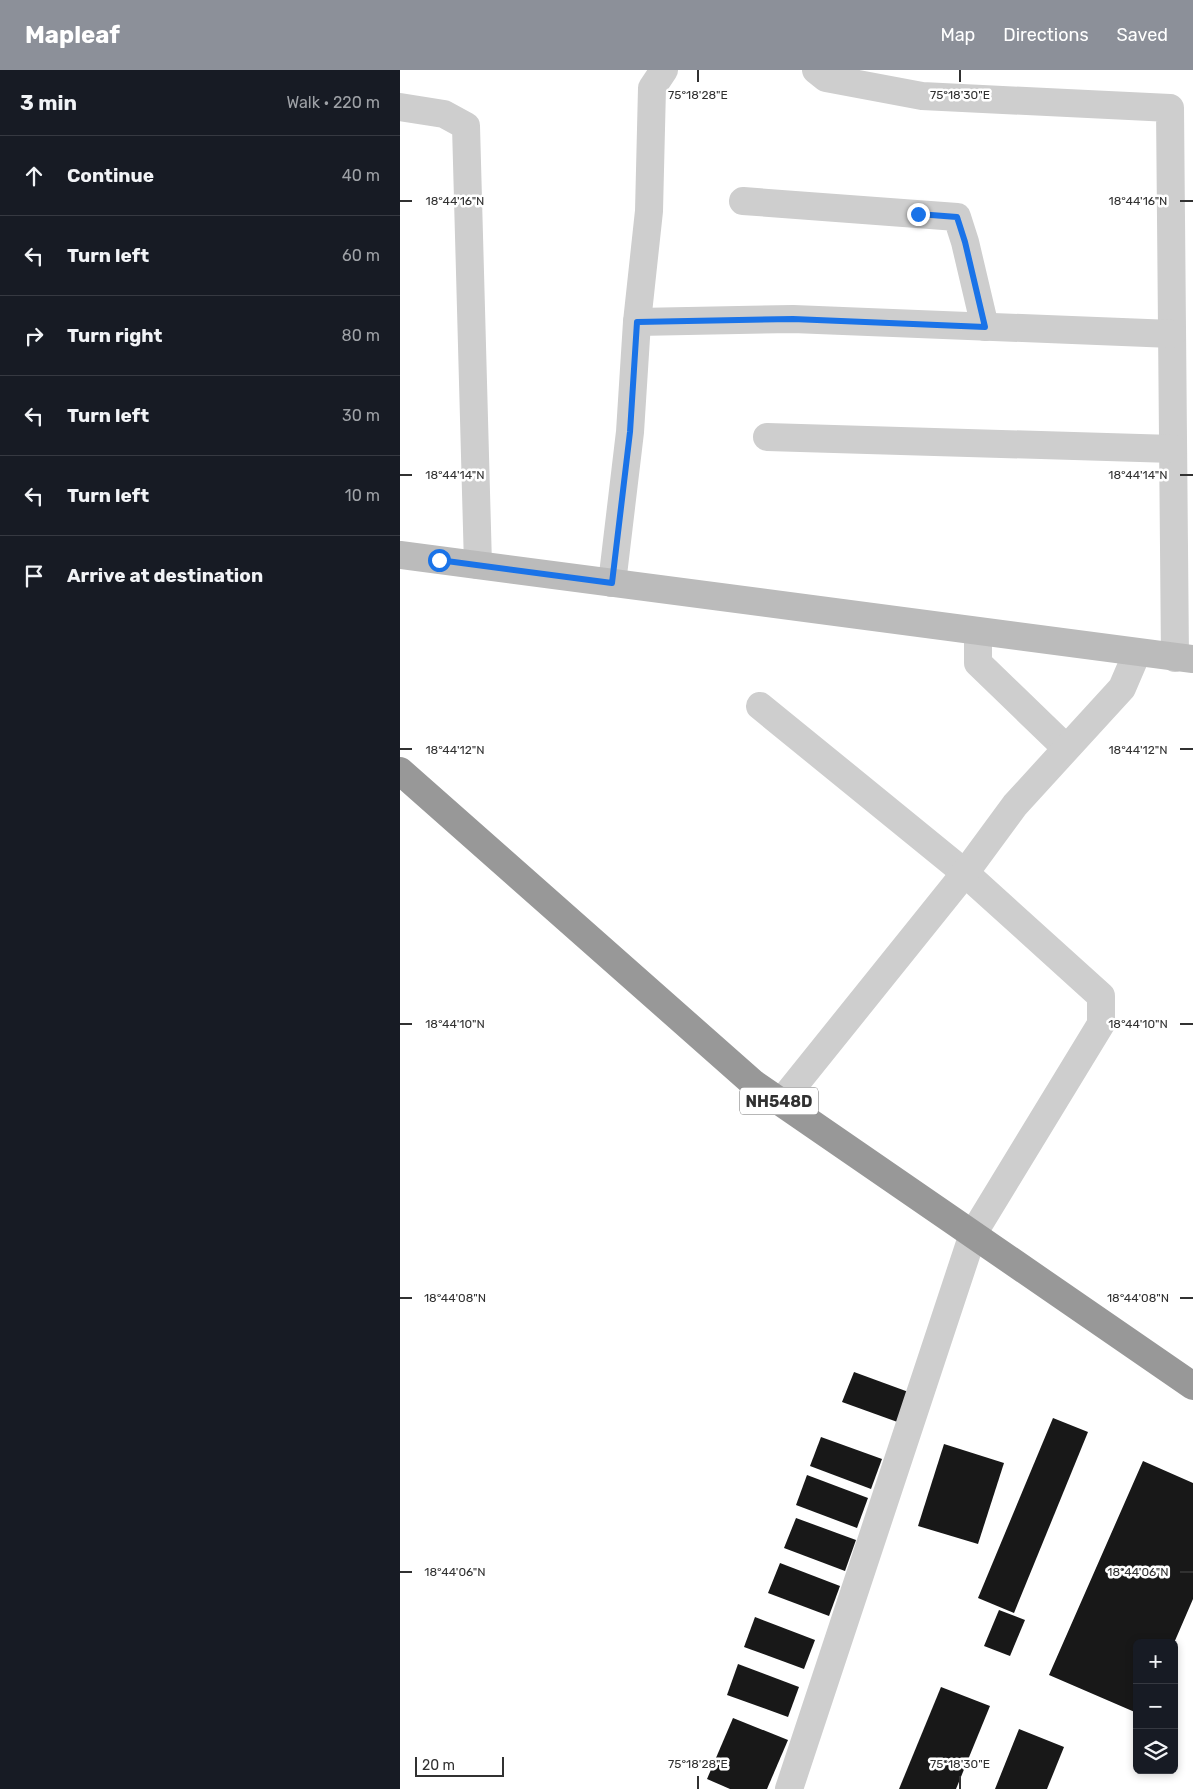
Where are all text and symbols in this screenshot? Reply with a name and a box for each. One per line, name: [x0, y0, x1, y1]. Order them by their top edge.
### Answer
text: Mapleaf: [25, 21, 120, 49]
text: Map: [940, 24, 975, 46]
text: Directions: [1003, 24, 1089, 46]
text: Saved: [1117, 24, 1168, 46]
text: 75°18'28"E: [668, 88, 728, 102]
text: 75°18'30"E: [930, 88, 990, 102]
text: 3 min: [20, 90, 77, 115]
text: Walk · 220 m: [287, 93, 380, 112]
icon: ahead: [20, 162, 48, 190]
text: Continue: [67, 164, 154, 187]
text: 40 m: [342, 166, 380, 185]
text: 18°44'16"N: [426, 194, 484, 208]
text: 18°44'16"N: [1109, 194, 1167, 208]
route end: [907, 203, 930, 226]
icon: left: [20, 242, 48, 270]
text: Turn left: [67, 244, 149, 267]
text: 60 m: [342, 246, 380, 265]
icon: right: [20, 322, 48, 350]
text: Turn right: [67, 324, 162, 347]
text: 80 m: [342, 326, 380, 345]
icon: left: [20, 402, 48, 430]
text: Turn left: [67, 404, 149, 427]
text: 30 m: [342, 406, 380, 425]
text: 18°44'14"N: [425, 468, 485, 482]
text: 18°44'14"N: [1108, 468, 1168, 482]
icon: left: [20, 482, 48, 510]
text: Turn left: [67, 484, 149, 507]
text: 10 m: [345, 486, 380, 505]
route start: [428, 549, 451, 572]
icon: arrive: [20, 562, 48, 590]
text: Arrive at destination: [67, 564, 263, 587]
text: 18°44'12"N: [425, 743, 485, 757]
text: 18°44'12"N: [1108, 743, 1168, 757]
text: 18°44'10"N: [425, 1017, 485, 1031]
text: 18°44'10"N: [1108, 1017, 1168, 1031]
road number: NH548D: [740, 1088, 818, 1114]
text: 18°44'08"N: [424, 1291, 486, 1305]
text: 18°44'08"N: [1107, 1291, 1169, 1305]
text: 18°44'06"N: [424, 1565, 486, 1579]
text: 18°44'06"N: [1107, 1565, 1169, 1579]
map controls: [1133, 1639, 1178, 1774]
button: +: [1133, 1639, 1178, 1684]
button: −: [1133, 1684, 1178, 1729]
button: layers: [1133, 1729, 1178, 1774]
scale bar: [415, 1754, 504, 1777]
text: 20 m: [422, 1757, 455, 1774]
text: 75°18'28"E: [668, 1757, 728, 1771]
text: 75°18'30"E: [930, 1757, 990, 1771]

